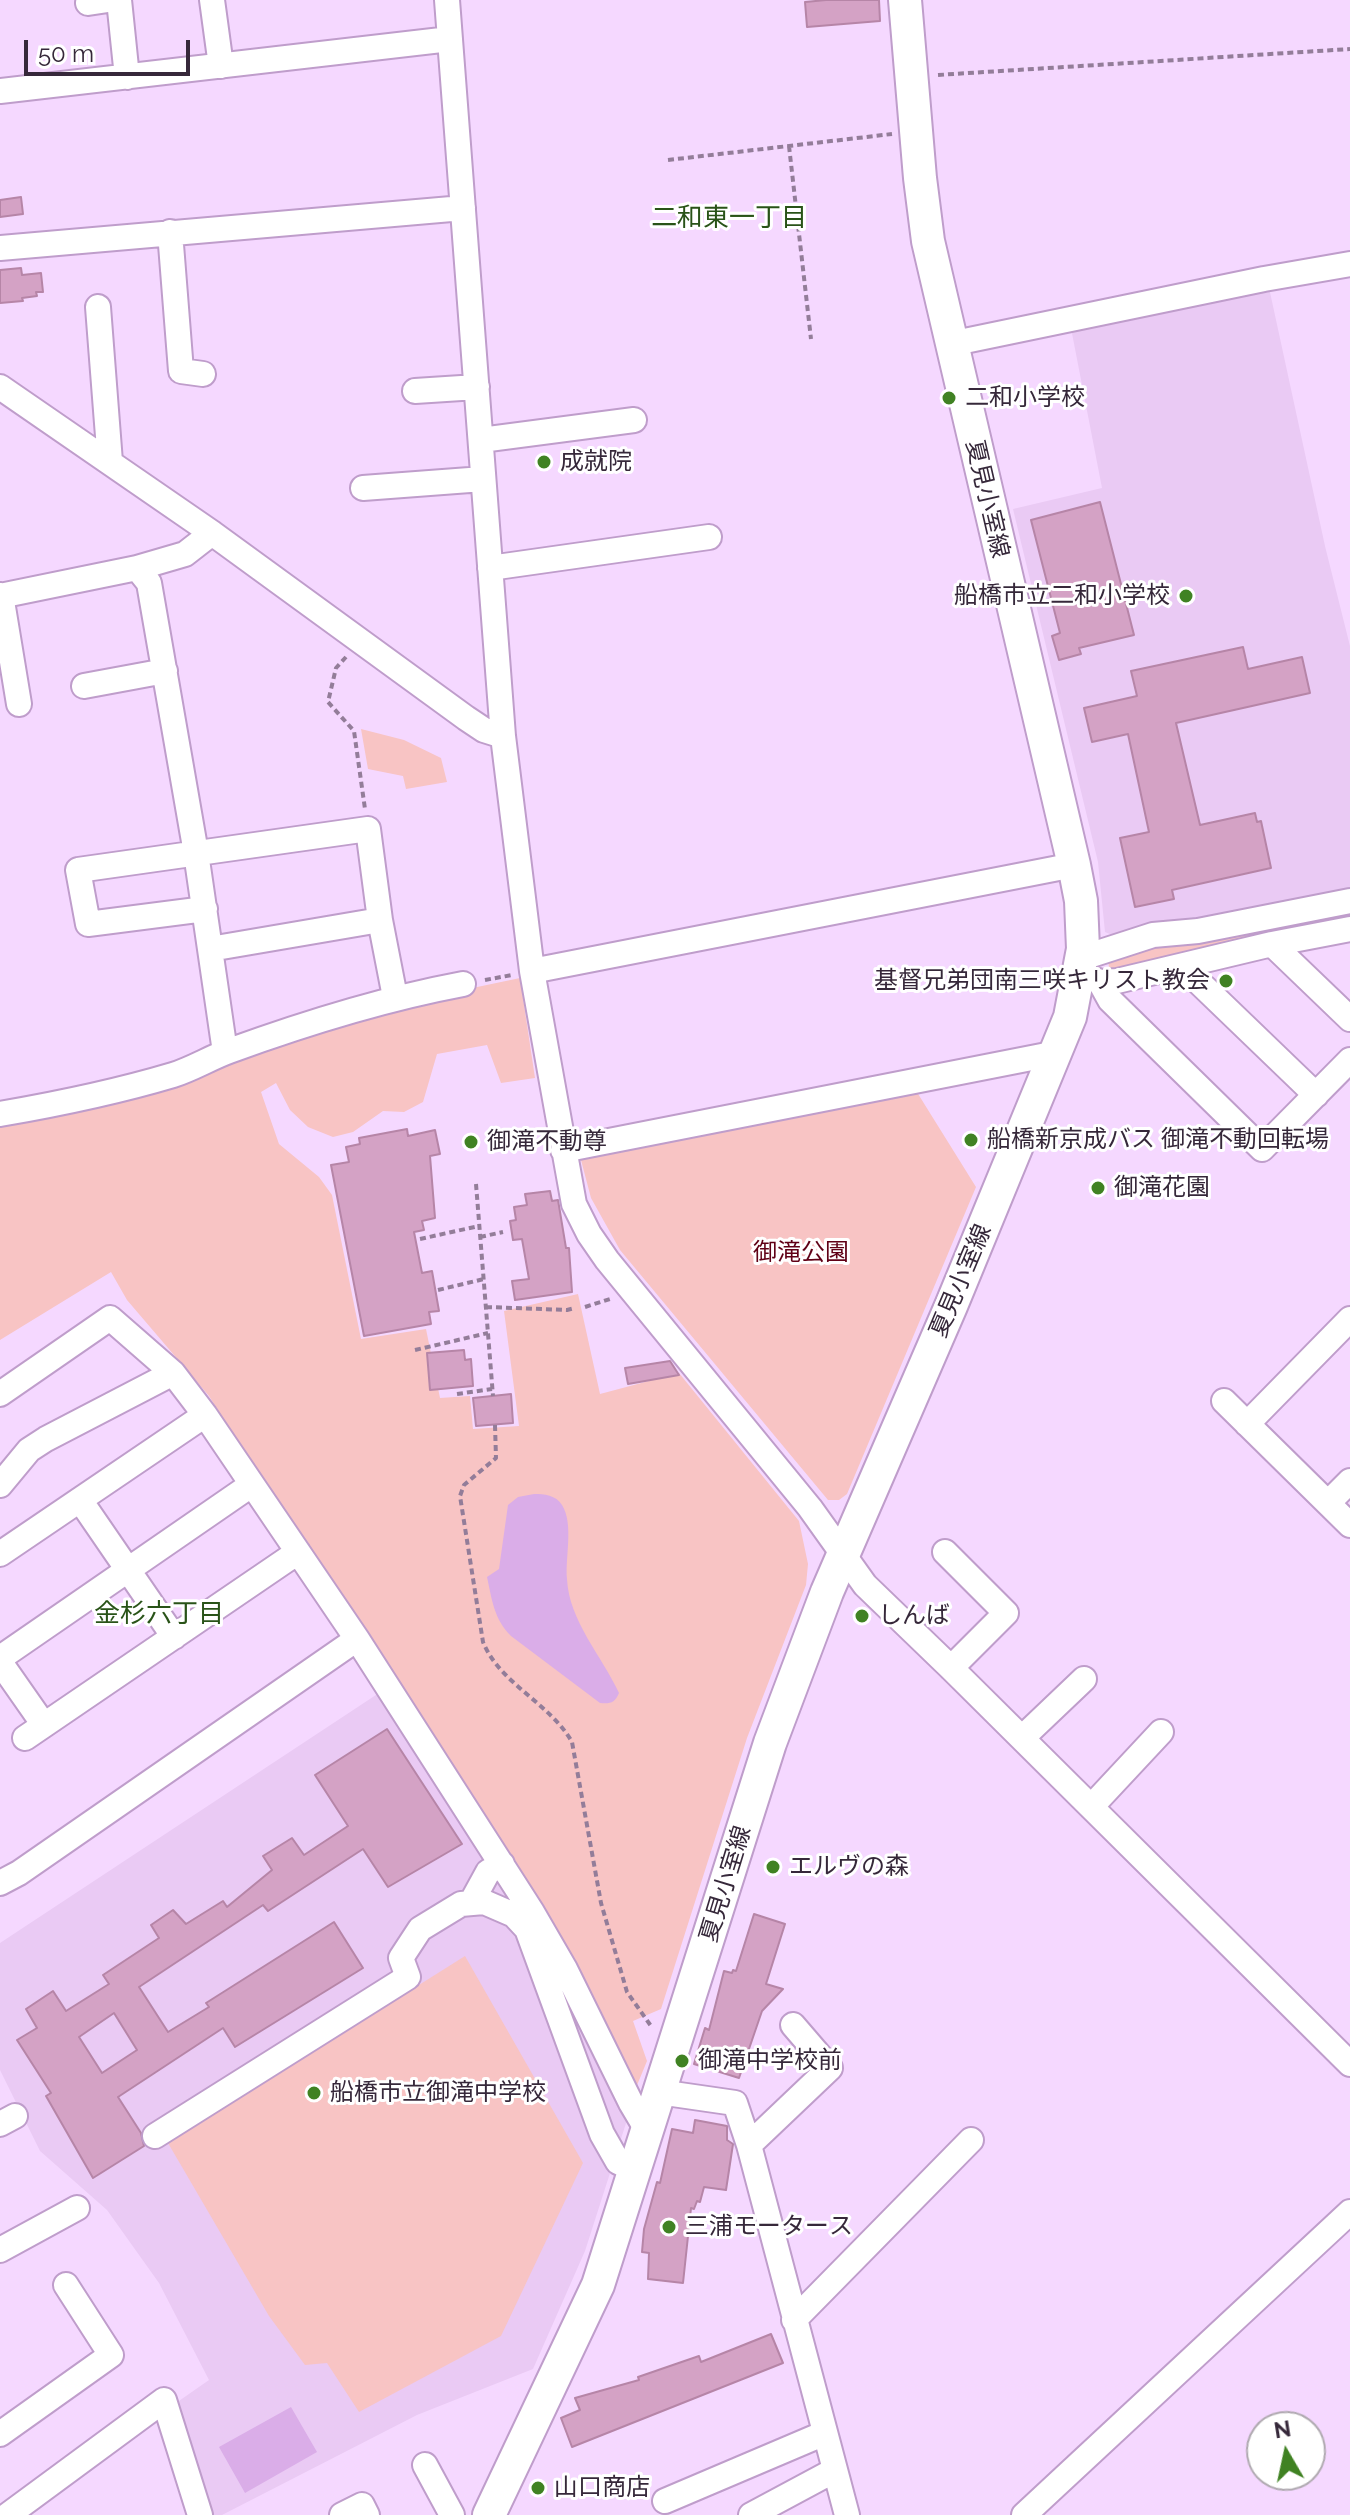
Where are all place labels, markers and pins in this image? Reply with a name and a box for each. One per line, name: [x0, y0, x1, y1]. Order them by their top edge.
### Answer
place label: 二和小学校: [965, 384, 1085, 412]
marker: 二和小学校: [940, 389, 958, 407]
place label: 成就院: [560, 448, 632, 476]
marker: 成就院: [535, 453, 553, 471]
place label: 船橋市立二和小学校: [954, 582, 1170, 610]
marker: 船橋市立二和小学校: [1177, 587, 1195, 605]
place label: 基督兄弟団南三咲キリスト教会: [874, 967, 1210, 995]
marker: 基督兄弟団南三咲キリスト教会: [1217, 972, 1235, 990]
place label: 船橋新京成バス 御滝不動回転場: [987, 1126, 1329, 1154]
place label: 御滝不動尊: [487, 1128, 607, 1156]
marker: 船橋新京成バス 御滝不動回転場: [962, 1131, 980, 1149]
marker: 御滝不動尊: [462, 1133, 480, 1151]
place label: 御滝花園: [1114, 1174, 1210, 1202]
marker: 御滝花園: [1089, 1179, 1107, 1197]
place label: しんば: [878, 1602, 950, 1630]
marker: しんば: [853, 1607, 871, 1625]
place label: エルヴの森: [789, 1853, 909, 1881]
marker: エルヴの森: [764, 1858, 782, 1876]
place label: 御滝中学校前: [698, 2047, 842, 2075]
marker: 御滝中学校前: [673, 2052, 691, 2070]
place label: 船橋市立御滝中学校: [330, 2079, 546, 2107]
marker: 船橋市立御滝中学校: [305, 2084, 323, 2102]
place label: 三浦モータース: [685, 2213, 853, 2241]
marker: 三浦モータース: [660, 2218, 678, 2236]
place label: 山口商店: [554, 2474, 650, 2502]
marker: 山口商店: [529, 2479, 547, 2497]

